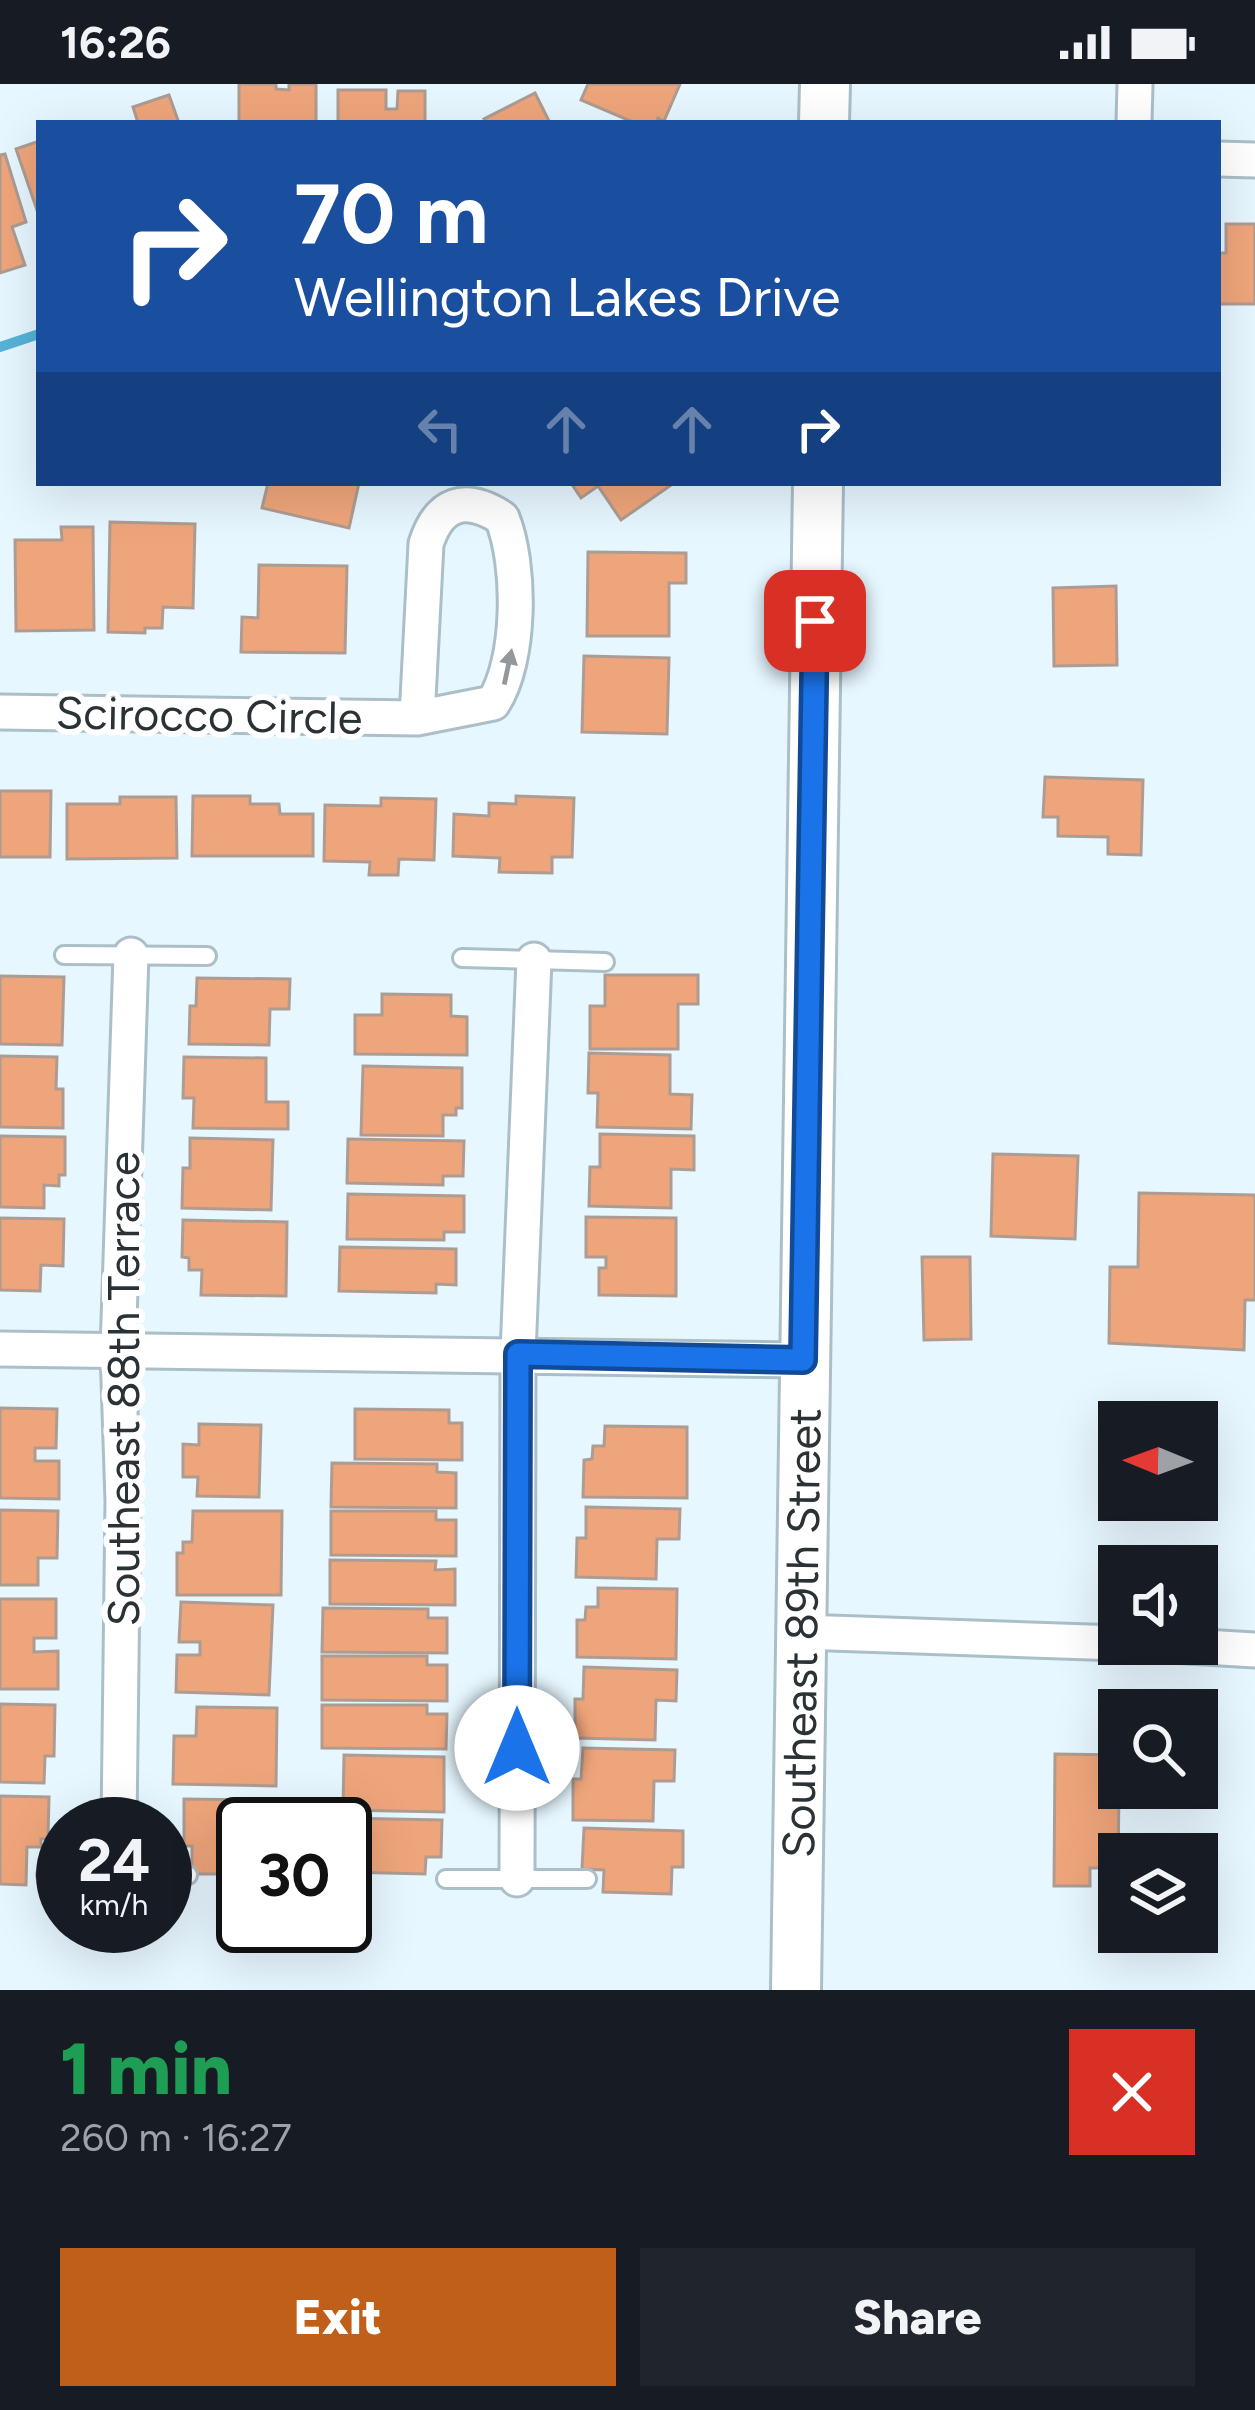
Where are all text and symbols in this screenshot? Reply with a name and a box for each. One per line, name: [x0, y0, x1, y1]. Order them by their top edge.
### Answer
text: 16:26: [60, 15, 171, 69]
text: 70 m: [294, 163, 488, 264]
icon: right: [96, 168, 252, 324]
text: Wellington Lakes Drive: [294, 265, 840, 330]
icon: left: [407, 396, 473, 462]
icon: ahead: [533, 396, 599, 462]
icon: ahead: [659, 396, 725, 462]
icon: right: [785, 396, 851, 462]
pin: [764, 570, 866, 672]
icon: arrive: [782, 588, 848, 654]
one-way arrow: [499, 648, 518, 686]
street label: Scirocco Circle: [55, 685, 363, 745]
street label: Southeast 88th Terrace: [96, 1152, 150, 1627]
north arrow: [1098, 1401, 1218, 1521]
map controls: [1098, 1401, 1218, 1953]
street label: Southeast 89th Street: [771, 1408, 831, 1858]
button: sound: [1098, 1545, 1218, 1665]
position arrow: [454, 1685, 580, 1811]
button: search: [1098, 1689, 1218, 1809]
speed limit sign: 30: [216, 1797, 372, 1953]
text: 24: [78, 1824, 150, 1896]
button: layers: [1098, 1833, 1218, 1953]
text: km/h: [80, 1886, 148, 1923]
text: 1 min: [60, 2026, 232, 2112]
button: close: [1069, 2029, 1195, 2155]
text: 260 m · 16:27: [60, 2114, 292, 2161]
button: Exit: [60, 2248, 616, 2386]
button: Share: [640, 2248, 1195, 2386]

